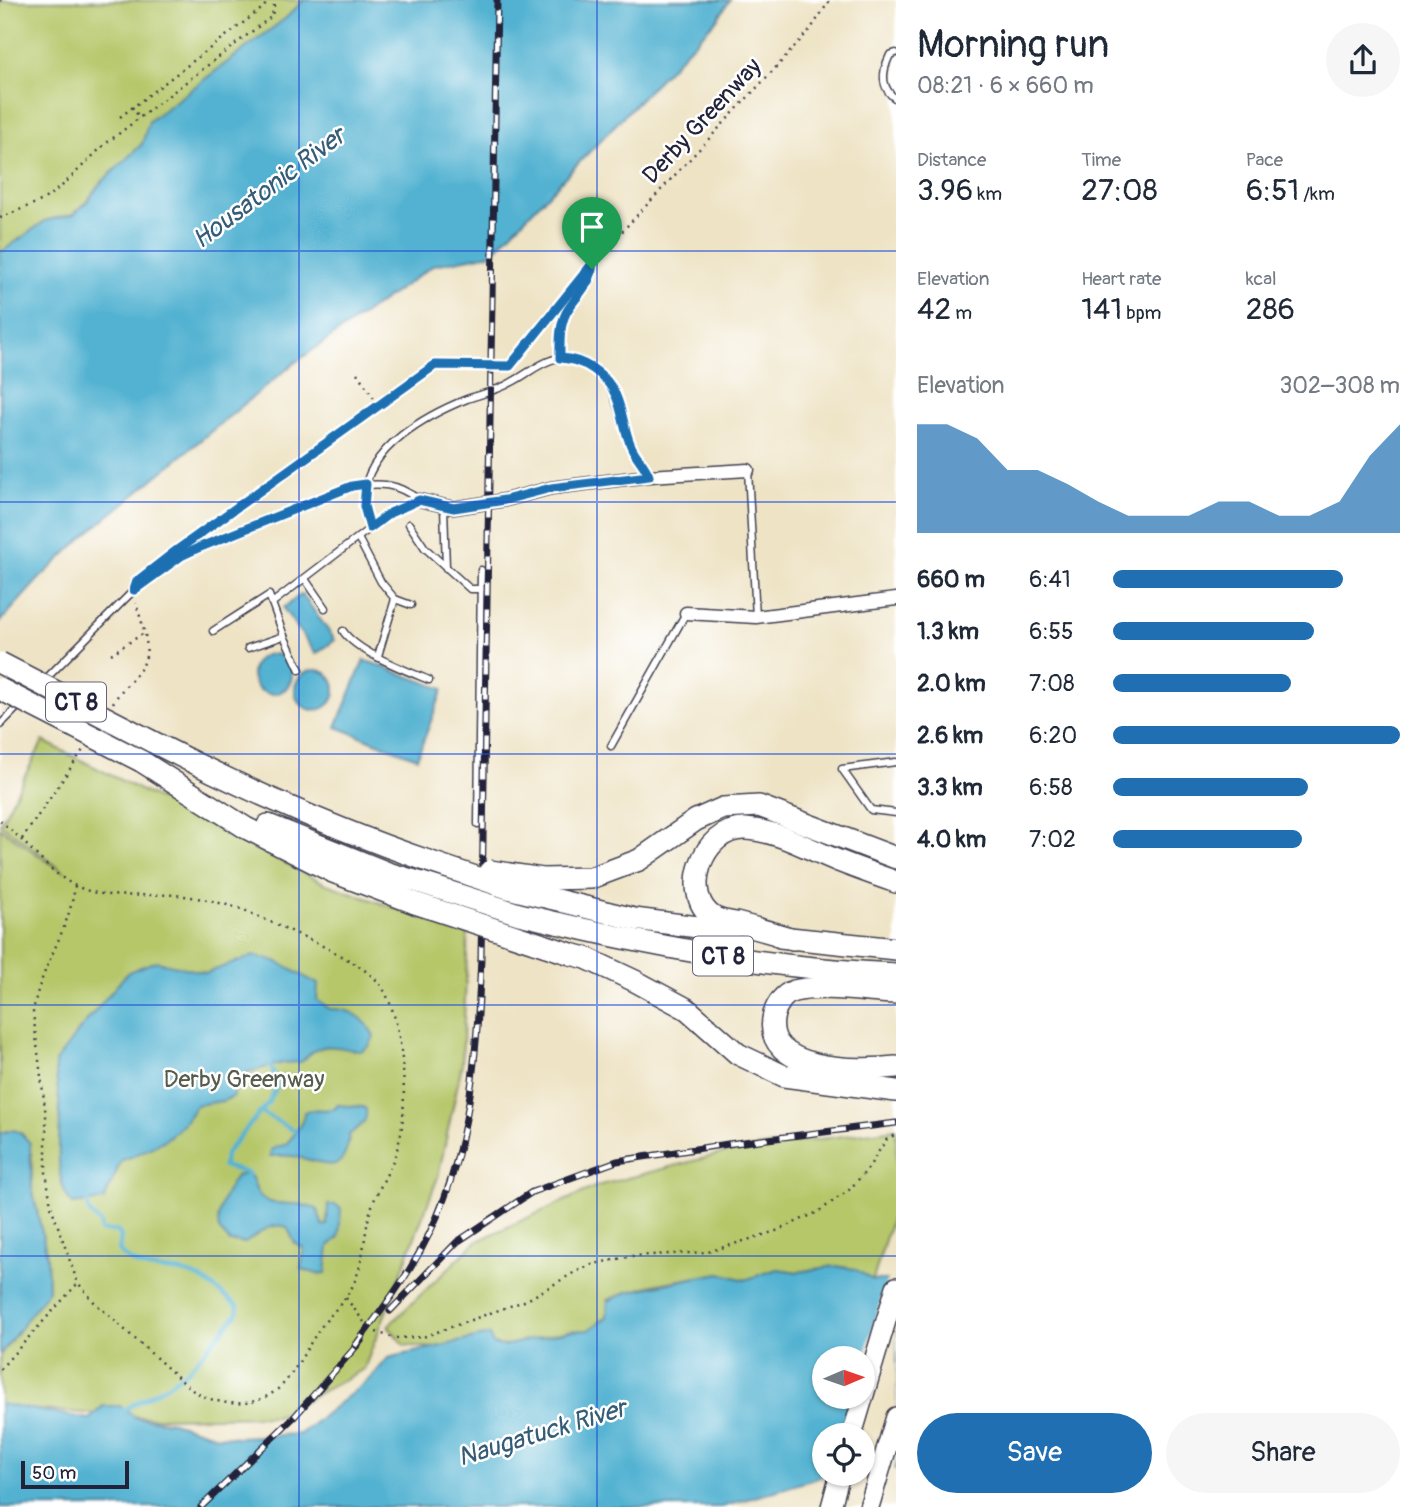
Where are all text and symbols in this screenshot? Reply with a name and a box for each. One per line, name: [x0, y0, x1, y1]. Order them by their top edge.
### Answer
text: Morning run: [917, 21, 1109, 69]
button: share: [1326, 23, 1400, 97]
street label: Derby Greenway: [636, 52, 768, 190]
text: 08:21 · 6 × 660 m: [917, 71, 1094, 100]
water label: Housatonic River: [186, 118, 355, 256]
text: Distance: [917, 148, 986, 172]
text: Time: [1081, 148, 1121, 172]
text: Pace: [1246, 148, 1283, 172]
text: 3.96: [917, 172, 973, 209]
text: 27:08: [1081, 172, 1158, 209]
text: 6:51: [1246, 172, 1299, 209]
text: km: [973, 182, 1002, 206]
text: /km: [1299, 182, 1335, 206]
pin: [562, 197, 622, 269]
icon: arrive: [573, 208, 611, 246]
text: Elevation: [917, 267, 989, 291]
text: Heart rate: [1081, 267, 1161, 291]
text: kcal: [1246, 267, 1277, 291]
text: 42: [917, 291, 951, 328]
text: 141: [1081, 291, 1122, 328]
text: 286: [1246, 291, 1295, 328]
text: m: [951, 301, 972, 325]
text: bpm: [1122, 301, 1162, 325]
text: Elevation: [917, 371, 1005, 400]
text: 302–308 m: [1280, 371, 1400, 400]
text: 660 m: [917, 565, 985, 594]
text: 6:41: [1029, 565, 1071, 594]
text: 1.3 km: [917, 617, 979, 646]
text: 6:55: [1029, 617, 1073, 646]
text: 2.0 km: [917, 669, 986, 698]
text: 7:08: [1029, 669, 1075, 698]
road number: CT 8: [46, 682, 106, 722]
text: 2.6 km: [917, 721, 983, 750]
text: 6:20: [1029, 721, 1077, 750]
text: 3.3 km: [917, 773, 983, 802]
text: 6:58: [1029, 773, 1073, 802]
text: 4.0 km: [917, 825, 986, 854]
text: 7:02: [1029, 825, 1076, 854]
road number: CT 8: [693, 937, 753, 976]
park label: Derby Greenway: [163, 1065, 325, 1094]
north arrow: [812, 1346, 875, 1409]
map controls: [812, 1346, 875, 1486]
water label: Naugatuck River: [454, 1391, 633, 1474]
button: Save: [917, 1413, 1152, 1493]
button: Share: [1166, 1413, 1400, 1493]
button: locate: [812, 1423, 875, 1486]
scale bar: [21, 1458, 130, 1490]
text: 50 m: [32, 1461, 76, 1485]

